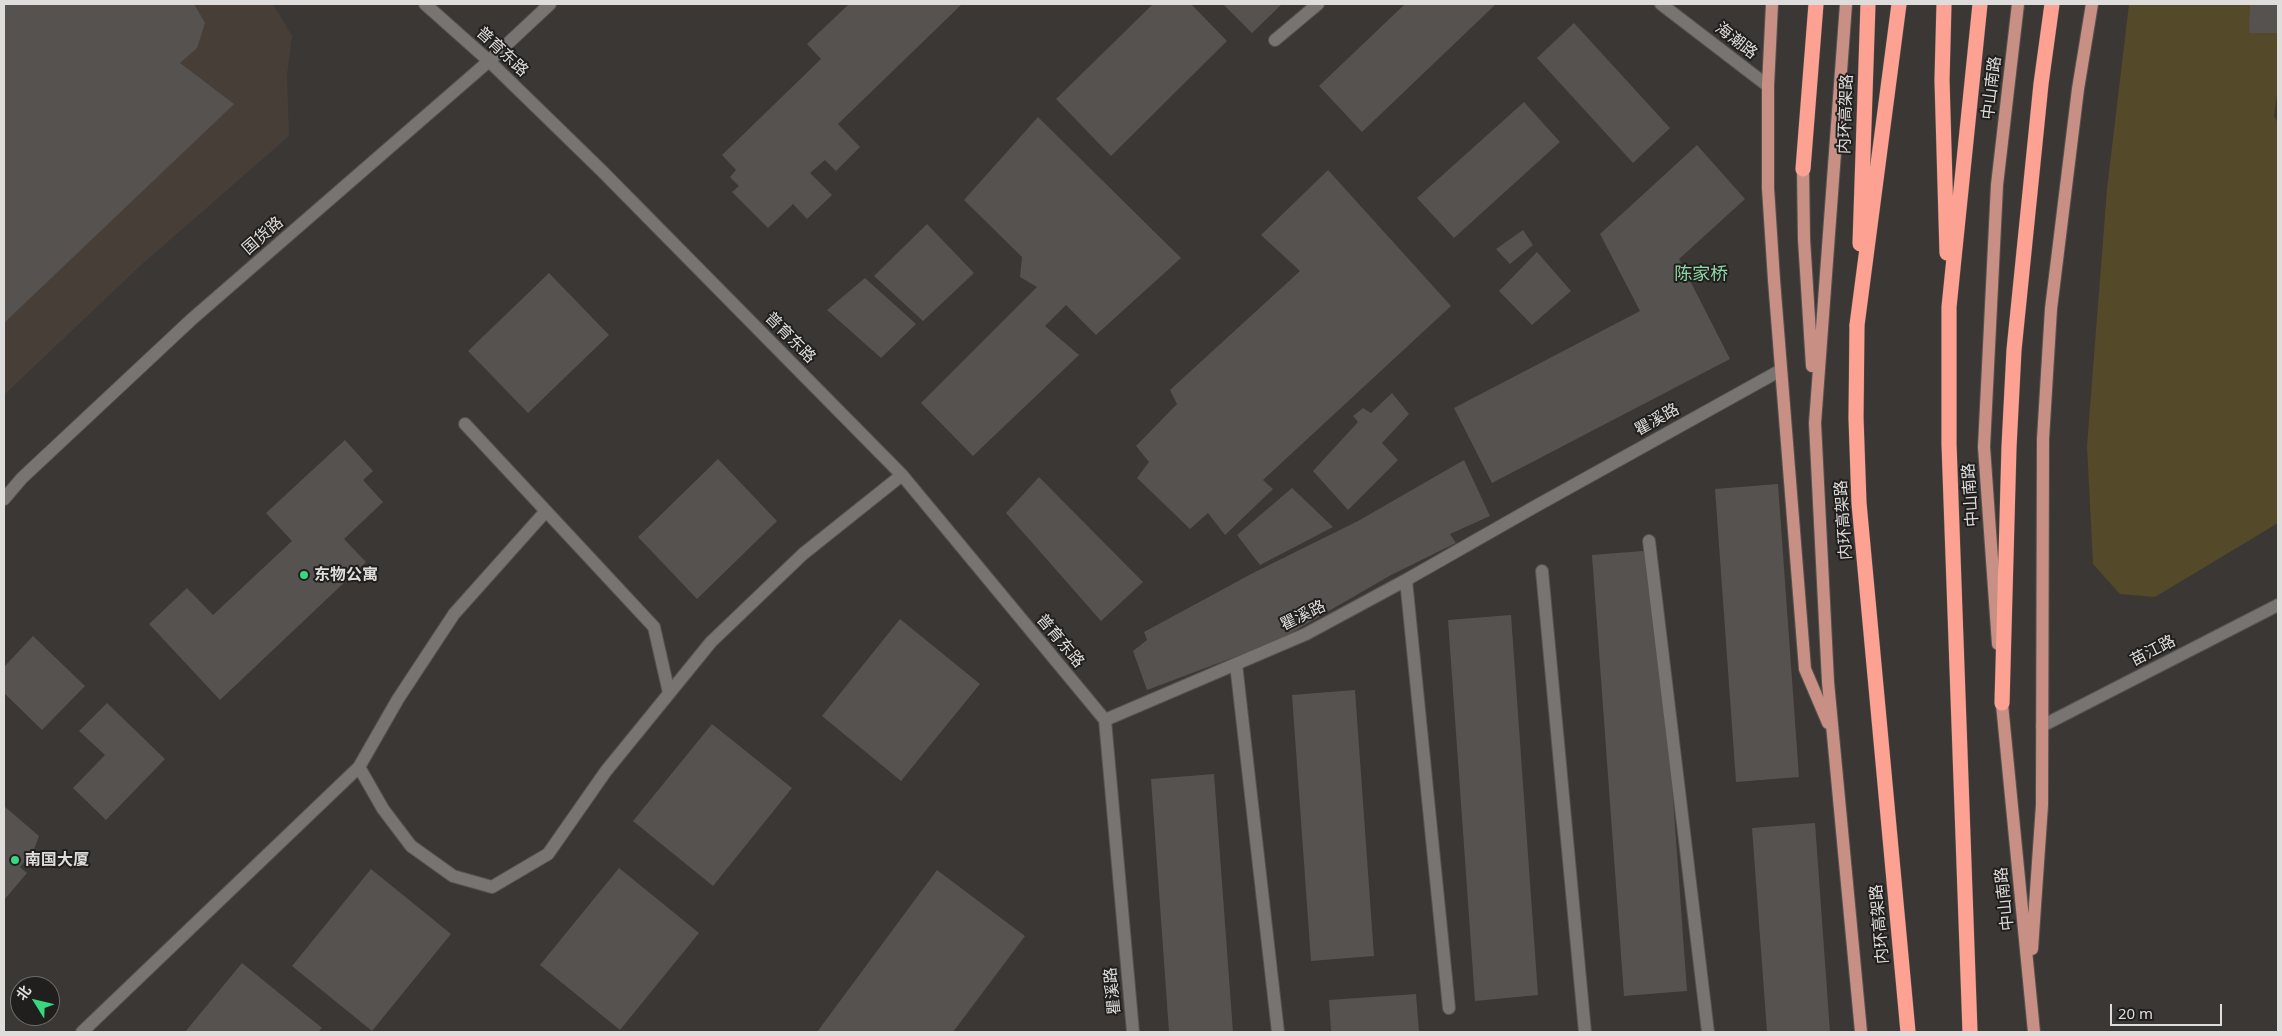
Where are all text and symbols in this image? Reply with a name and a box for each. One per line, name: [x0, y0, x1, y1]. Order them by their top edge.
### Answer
street label: 海潮路: [1711, 19, 1761, 63]
street label: 普育东路: [472, 23, 532, 81]
street label: 中山南路: [1979, 55, 2005, 121]
street label: 内环高架路: [1835, 74, 1857, 154]
street label: 国货路: [239, 213, 287, 259]
district label: 陈家桥: [1674, 264, 1728, 286]
street label: 普育东路: [761, 309, 819, 367]
street label: 瞿溪路: [1631, 400, 1683, 440]
street label: 中山南路: [1959, 462, 1983, 528]
street label: 内环高架路: [1832, 479, 1856, 561]
place label: 东物公寓: [314, 565, 378, 585]
marker: 东物公寓: [298, 569, 310, 581]
street label: 瞿溪路: [1277, 597, 1329, 635]
street label: 普育东路: [1032, 610, 1088, 672]
street label: 苗江路: [2127, 632, 2179, 670]
place label: 南国大厦: [25, 850, 89, 870]
marker: 南国大厦: [9, 854, 21, 866]
street label: 中山南路: [1992, 866, 2018, 932]
street label: 内环高架路: [1867, 883, 1893, 965]
street label: 瞿溪路: [1101, 966, 1125, 1016]
north arrow: [10, 976, 60, 1026]
text: 北: [11, 981, 35, 1004]
scale bar: [2112, 994, 2224, 1026]
text: 20 m: [2118, 1003, 2153, 1023]

